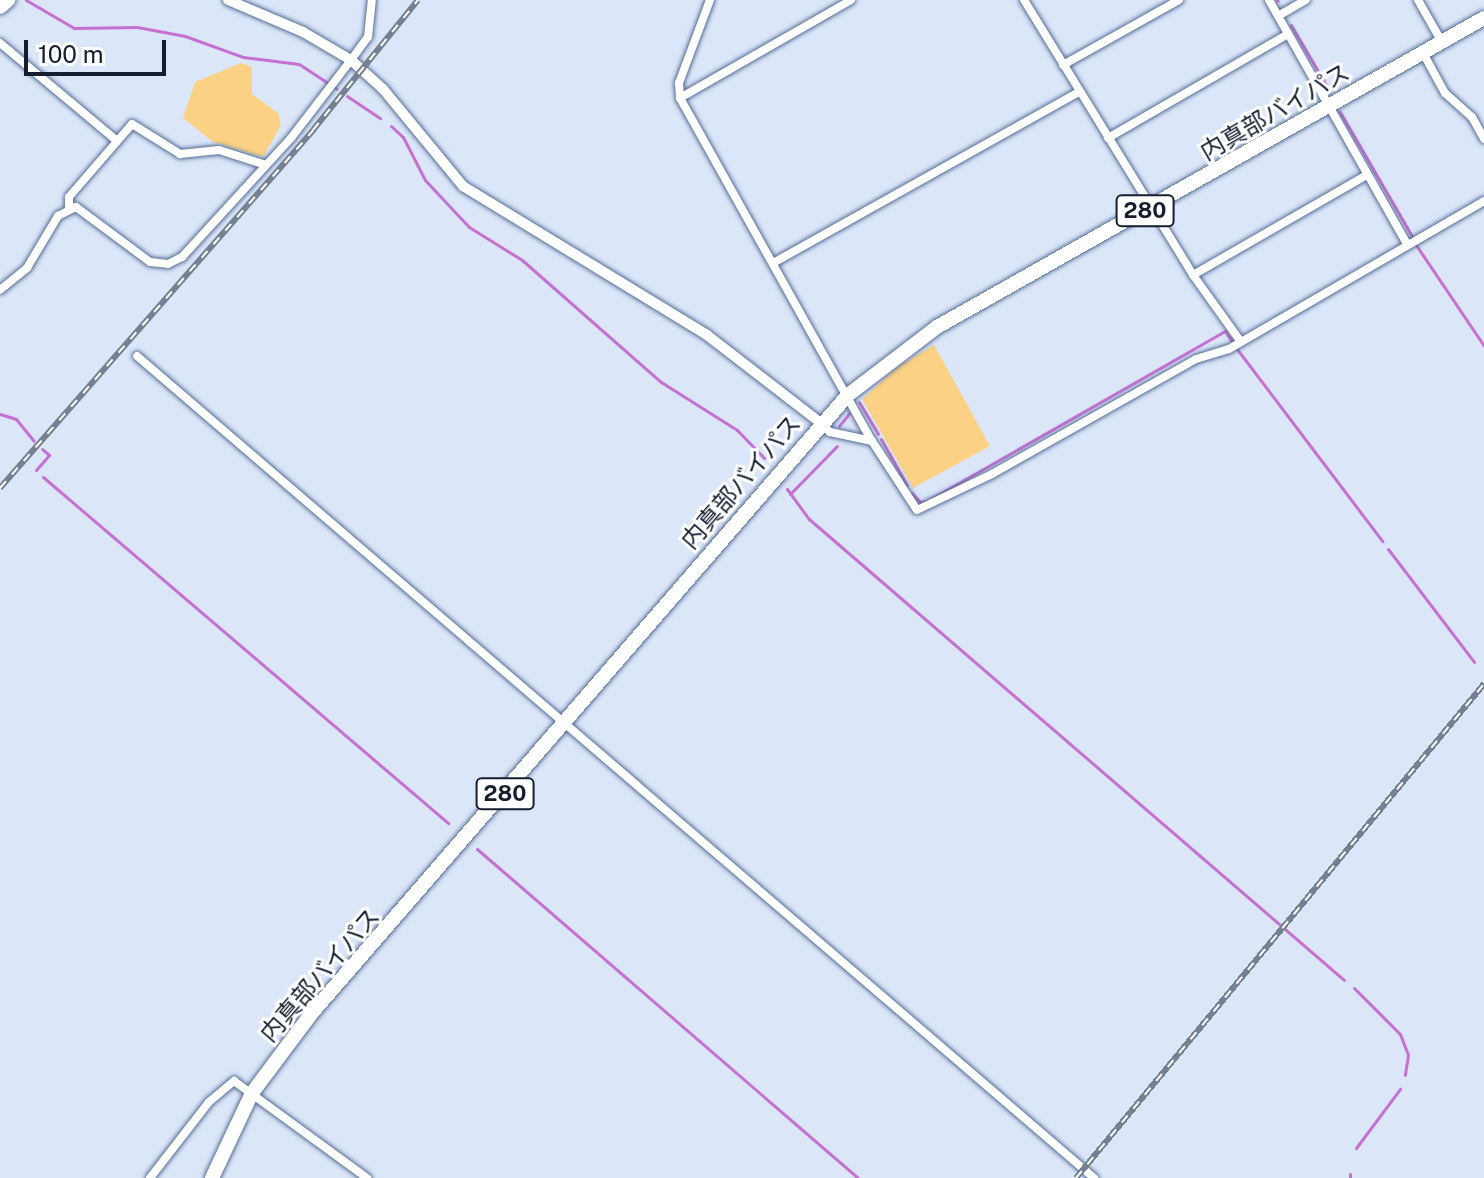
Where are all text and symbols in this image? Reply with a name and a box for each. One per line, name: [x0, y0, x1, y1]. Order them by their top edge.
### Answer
scale bar: [28, 24, 170, 74]
text: 100 m: [38, 40, 104, 68]
street label: 内真部バイパス: [1195, 58, 1355, 166]
road number: 280: [1115, 193, 1175, 229]
street label: 内真部バイパス: [675, 409, 807, 555]
road number: 280: [475, 776, 535, 812]
street label: 内真部バイパス: [254, 902, 386, 1048]

